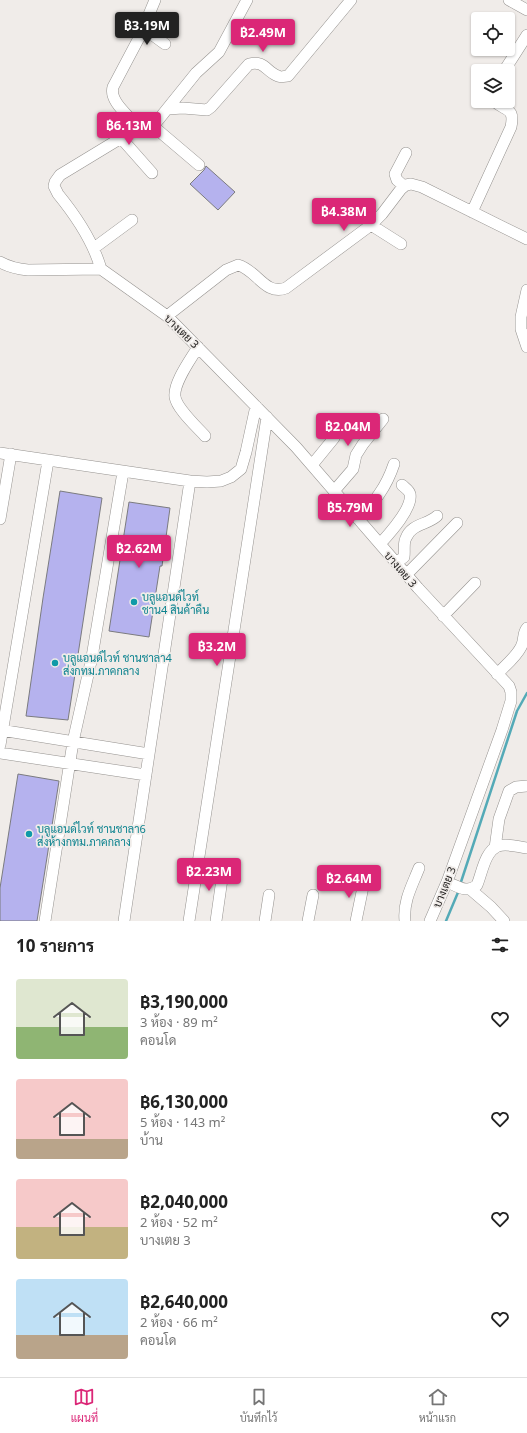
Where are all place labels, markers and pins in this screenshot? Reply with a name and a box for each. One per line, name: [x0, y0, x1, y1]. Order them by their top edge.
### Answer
pin: ฿3.19M: [114, 12, 180, 46]
pin: ฿2.49M: [230, 19, 296, 53]
pin: ฿6.13M: [96, 112, 162, 146]
pin: ฿4.38M: [311, 198, 377, 232]
pin: ฿2.04M: [315, 413, 381, 447]
pin: ฿5.79M: [317, 494, 383, 528]
pin: ฿2.62M: [106, 535, 172, 569]
place label: บลูแอนด์ไวท์ ชาน4 สินค้าคืน: [142, 589, 209, 617]
marker: บลูแอนด์ไวท์ ชาน4 สินค้าคืน: [129, 597, 139, 607]
pin: ฿3.2M: [189, 633, 245, 667]
place label: บลูแอนด์ไวท์ ชานชาลา4 ส่งกทม.ภาคกลาง: [63, 650, 173, 678]
marker: บลูแอนด์ไวท์ ชานชาลา4 ส่งกทม.ภาคกลาง: [50, 658, 60, 668]
place label: บลูแอนด์ไวท์ ชานชาลา6 ส่งห้างกทม.ภาคกลาง: [37, 821, 146, 849]
marker: บลูแอนด์ไวท์ ชานชาลา6 ส่งห้างกทม.ภาคกลาง: [24, 829, 34, 839]
pin: ฿2.23M: [176, 858, 242, 892]
pin: ฿2.64M: [316, 865, 382, 899]

